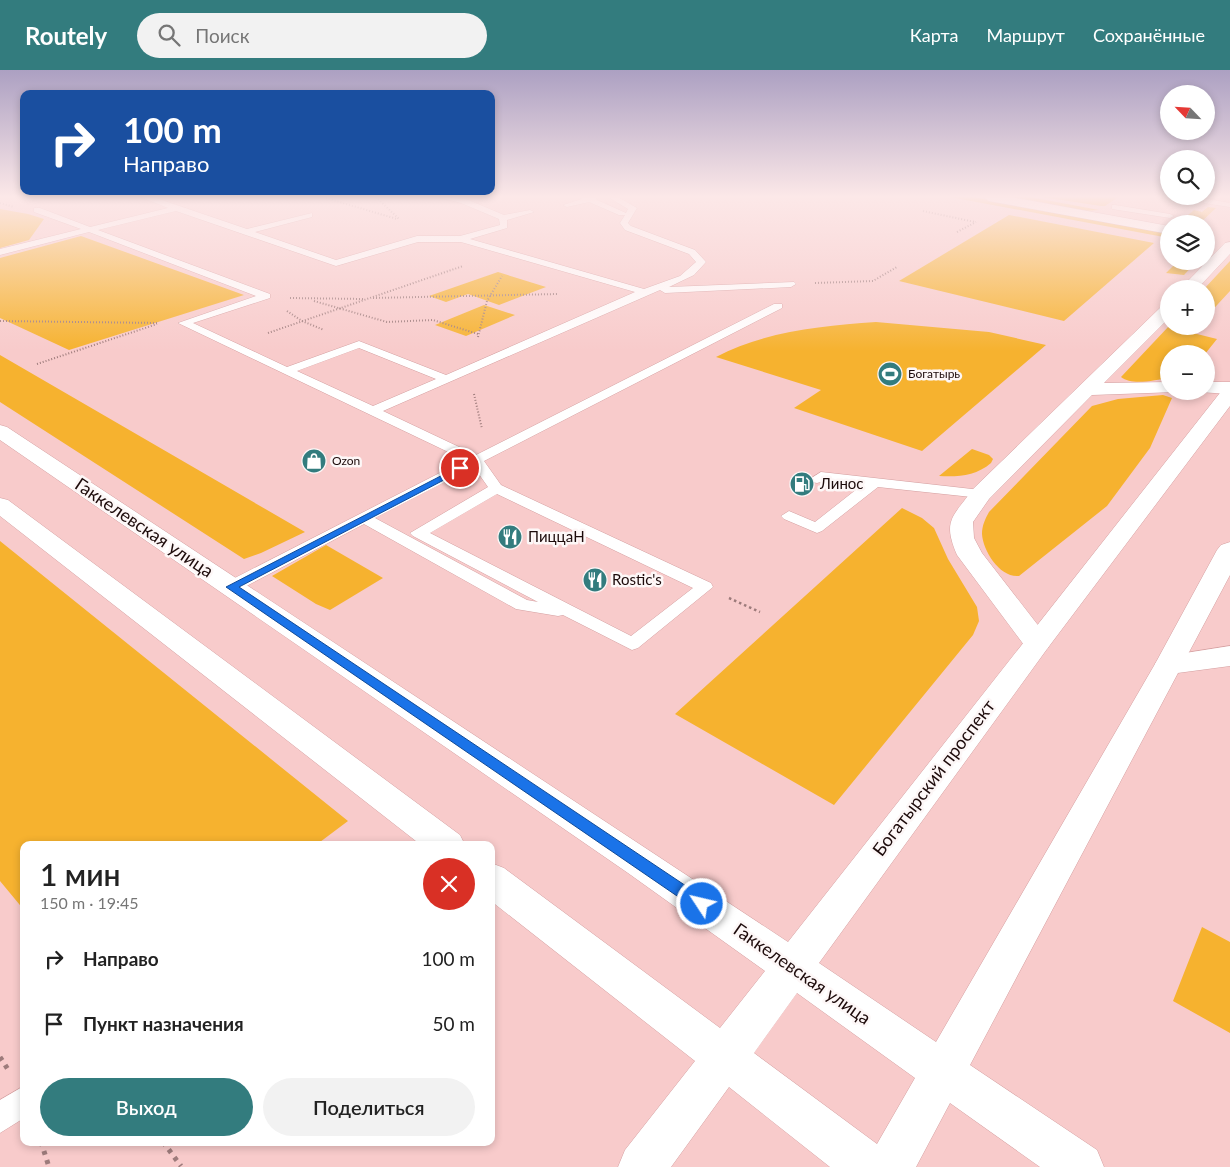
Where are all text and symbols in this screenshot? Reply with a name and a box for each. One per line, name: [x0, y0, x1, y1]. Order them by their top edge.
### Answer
search box: [137, 13, 487, 58]
text: Routely: [25, 21, 107, 50]
icon: search: [155, 21, 183, 49]
text: Поиск: [195, 24, 250, 47]
text: Карта: [910, 24, 958, 46]
text: Маршрут: [986, 24, 1065, 46]
text: Сохранённые: [1093, 24, 1205, 46]
north arrow: [1160, 85, 1215, 140]
map controls: [1160, 85, 1215, 400]
text: 100 m: [123, 108, 222, 150]
icon: right: [40, 110, 105, 175]
text: Направо: [123, 150, 209, 177]
button: search: [1160, 150, 1215, 205]
button: layers: [1160, 215, 1215, 270]
button: +: [1160, 280, 1215, 335]
button: −: [1160, 345, 1215, 400]
sports icon: Богатырь: [877, 361, 903, 387]
place label: Богатырь: [908, 366, 960, 381]
pin: [439, 447, 481, 489]
shop icon: Ozon: [301, 448, 327, 474]
place label: Ozon: [332, 453, 360, 468]
icon: arrive: [446, 454, 474, 482]
fuel station icon: Линос: [789, 471, 815, 497]
street label: Гаккелевская улица: [71, 473, 218, 582]
place label: Линос: [819, 474, 864, 492]
restaurant icon: ПиццаН: [497, 524, 523, 550]
place label: ПиццаН: [528, 527, 585, 545]
restaurant icon: Rostic's: [582, 567, 608, 593]
place label: Rostic's: [612, 570, 662, 588]
street label: Богатырский проспект: [867, 695, 999, 860]
text: 1 мин: [40, 856, 121, 892]
button: close: [423, 858, 475, 910]
position arrow: [675, 877, 727, 929]
text: 150 m · 19:45: [40, 893, 139, 912]
street label: Гаккелевская улица: [730, 918, 875, 1029]
icon: right: [40, 945, 68, 973]
text: Направо: [83, 947, 159, 970]
text: 100 m: [421, 947, 475, 970]
icon: arrive: [40, 1010, 68, 1038]
text: Пункт назначения: [83, 1012, 244, 1035]
text: 50 m: [432, 1012, 475, 1035]
button: Выход: [40, 1078, 253, 1136]
button: Поделиться: [263, 1078, 475, 1136]

